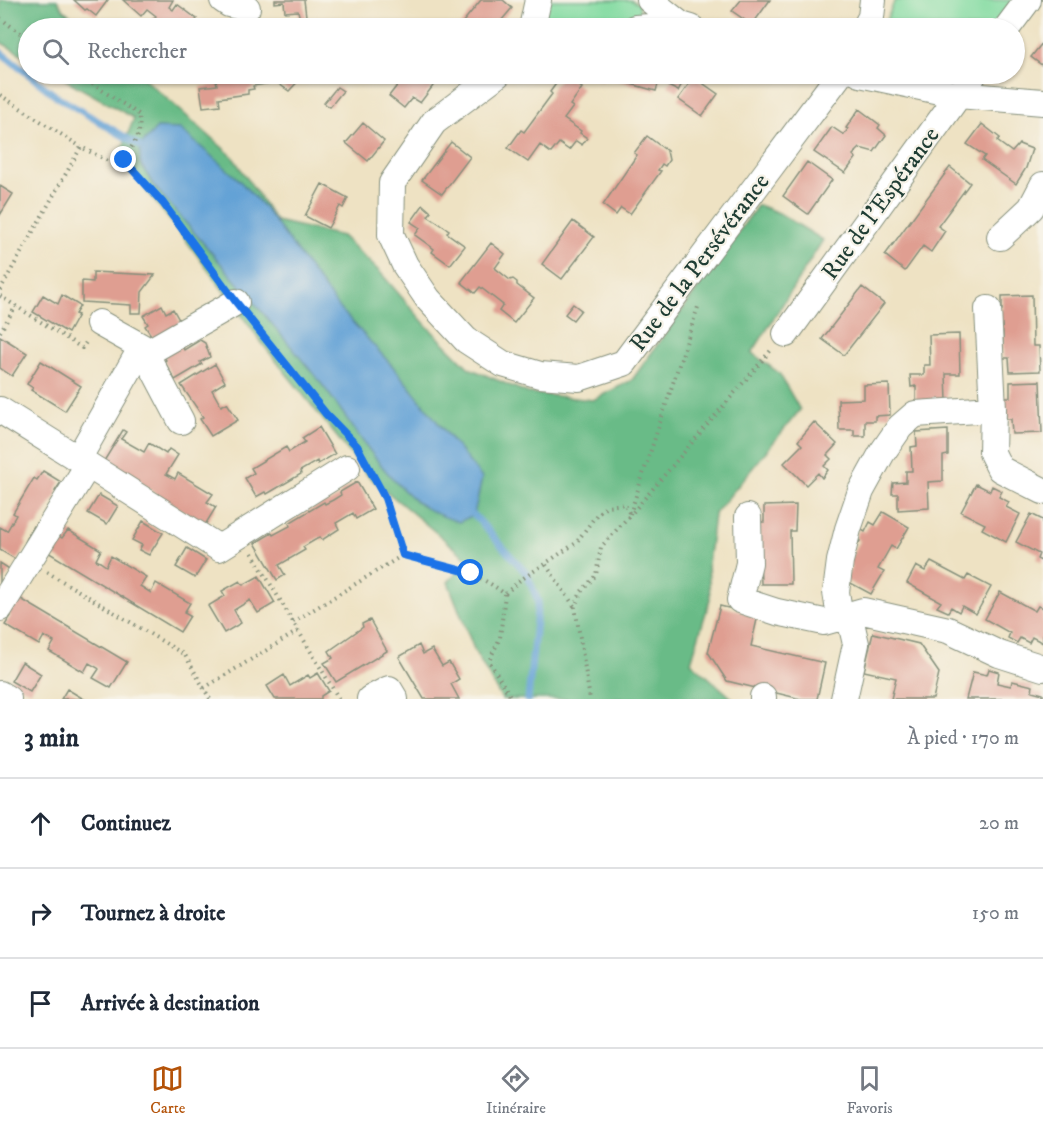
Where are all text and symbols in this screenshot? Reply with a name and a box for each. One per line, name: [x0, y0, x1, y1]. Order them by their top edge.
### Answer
search box: [18, 18, 1025, 84]
icon: search: [39, 35, 72, 68]
text: Rechercher: [87, 38, 187, 65]
street label: Rue de l'Espérance: [815, 121, 946, 286]
route end: [110, 146, 136, 172]
street label: Rue de la Persévérance: [623, 168, 776, 357]
route start: [457, 559, 483, 585]
text: 3 min: [24, 722, 79, 755]
text: À pied · 170 m: [907, 726, 1019, 751]
icon: ahead: [24, 807, 57, 840]
text: Continuez: [81, 810, 171, 837]
text: 20 m: [979, 811, 1019, 836]
icon: right: [24, 897, 57, 930]
text: Tournez à droite: [81, 900, 225, 927]
text: 150 m: [972, 901, 1019, 926]
icon: arrive: [24, 987, 57, 1020]
text: Arrivée à destination: [81, 990, 260, 1017]
tab: Carte: [150, 1062, 185, 1118]
tab: Itinéraire: [486, 1062, 546, 1118]
tab: Favoris: [847, 1062, 893, 1118]

